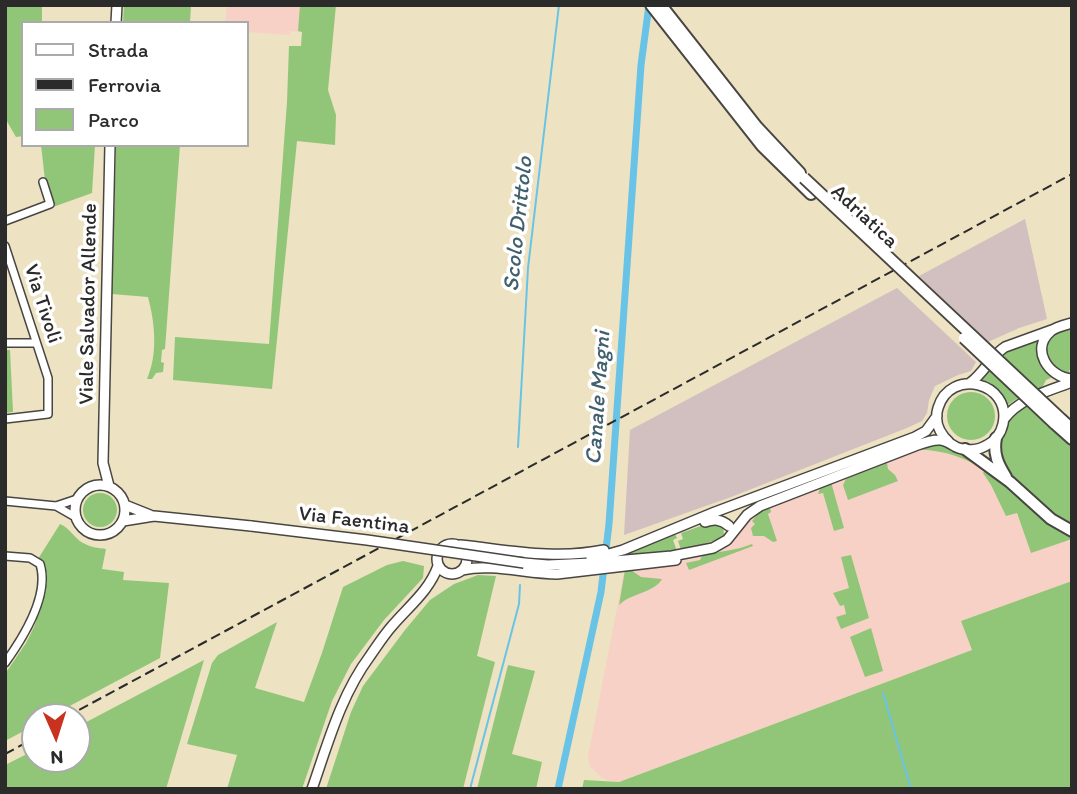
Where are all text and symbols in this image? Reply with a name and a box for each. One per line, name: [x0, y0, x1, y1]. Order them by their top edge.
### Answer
legend: [21, 21, 248, 147]
text: Strada: [88, 37, 148, 62]
text: Ferrovia: [88, 72, 161, 97]
text: Parco: [88, 107, 139, 132]
water label: Scolo Drittolo: [498, 155, 540, 293]
street label: Adriatica: [825, 180, 903, 254]
street label: Viale Salvador Allende: [75, 203, 103, 405]
street label: Via Tivoli: [17, 261, 67, 347]
water label: Canale Magni: [581, 330, 617, 466]
street label: Via Faentina: [297, 502, 411, 540]
north arrow: [21, 703, 91, 773]
text: N: [50, 746, 64, 769]

